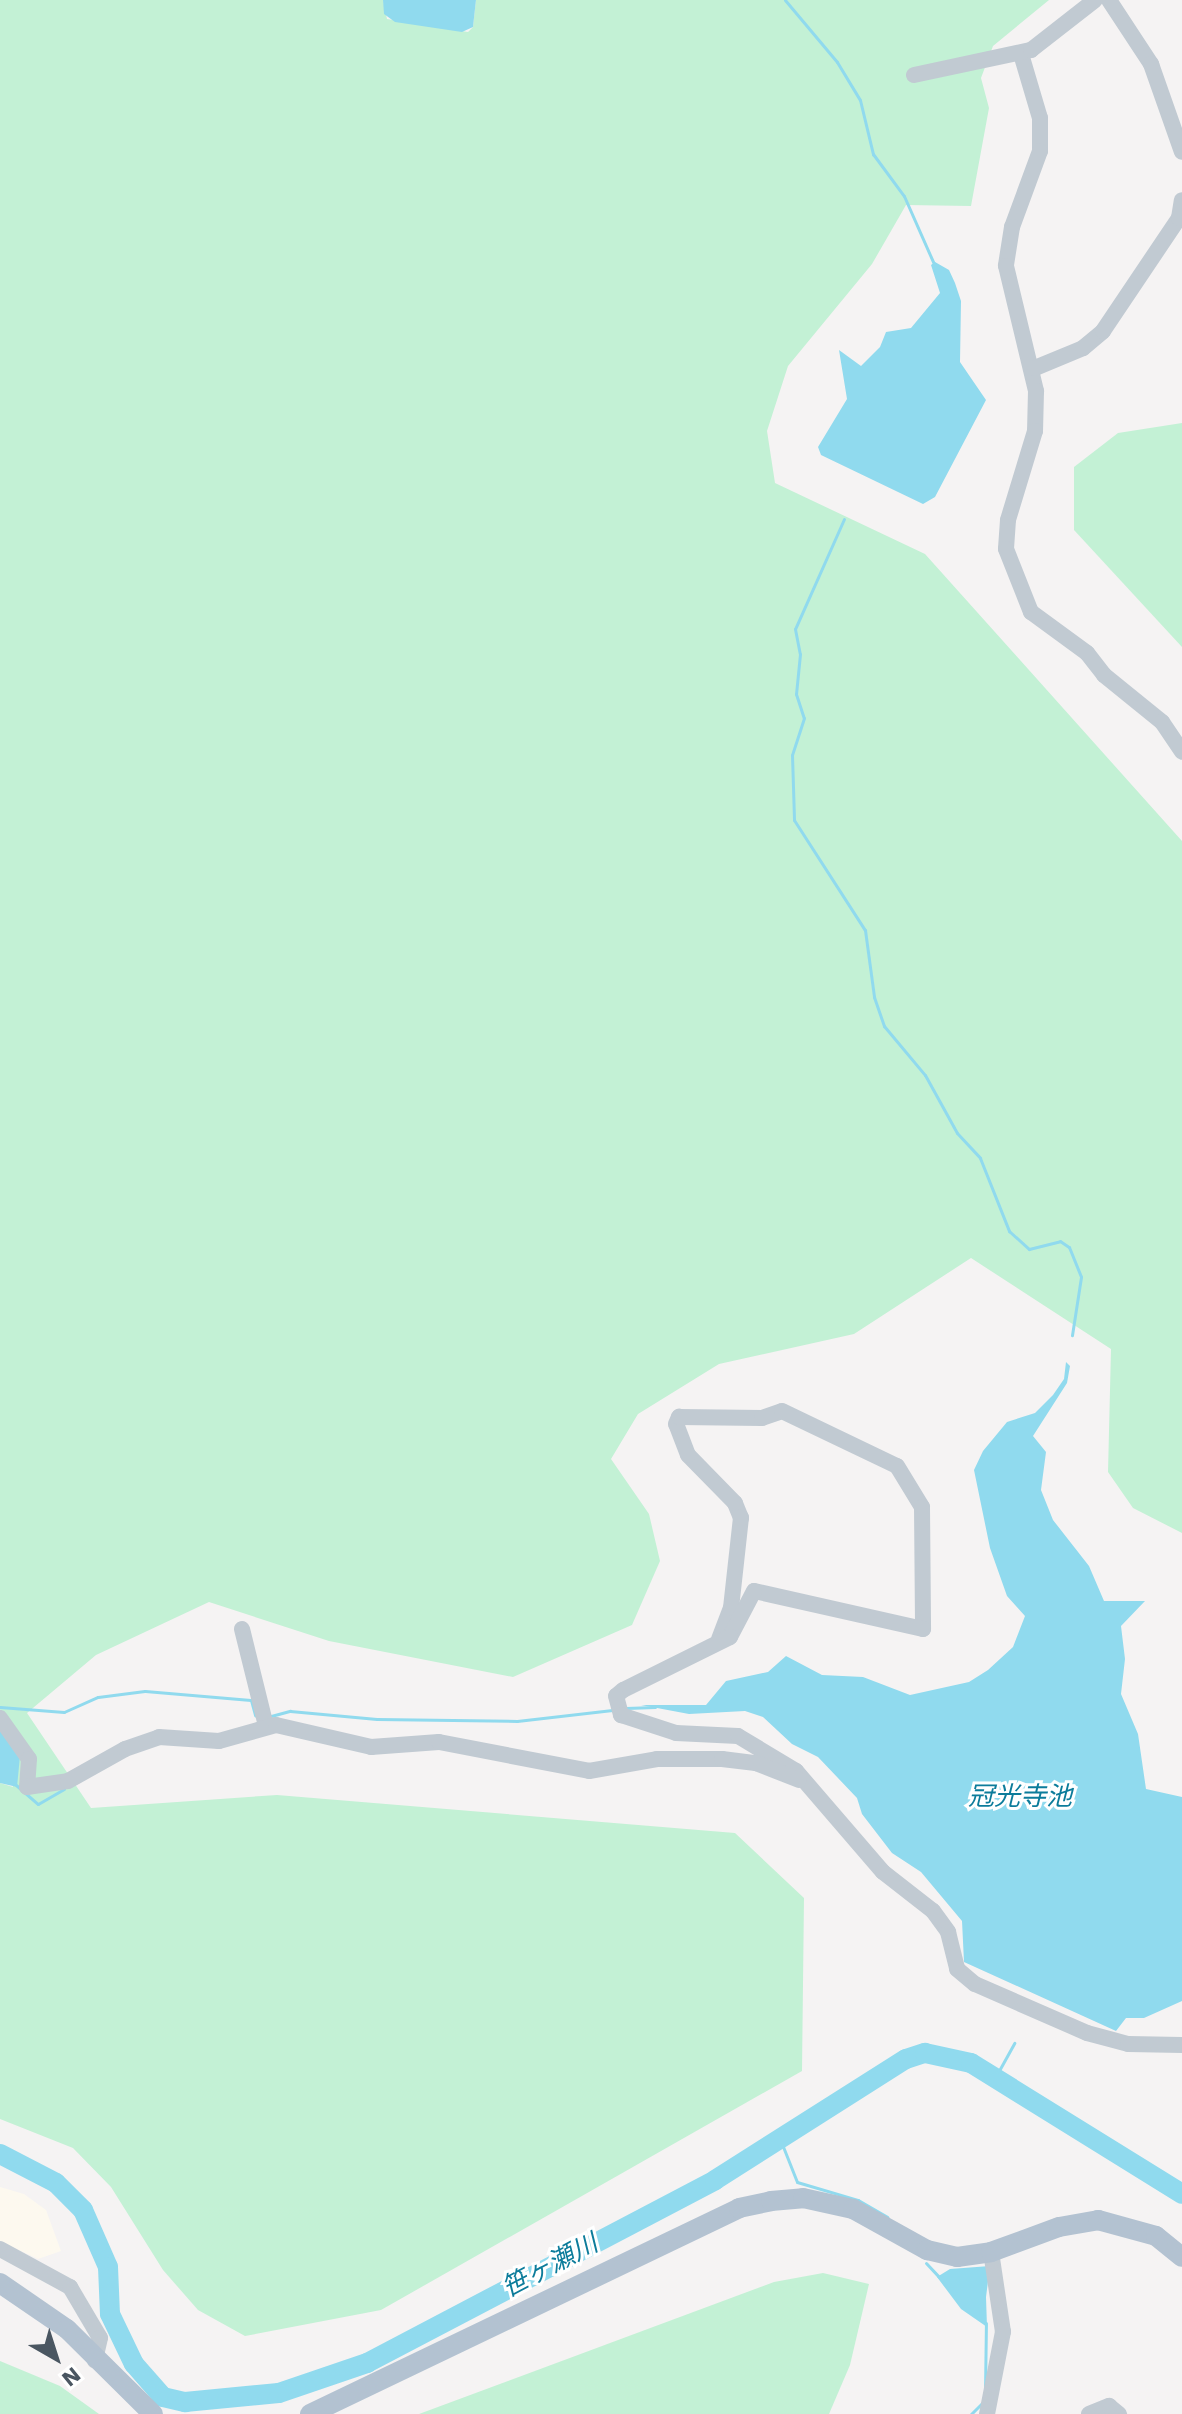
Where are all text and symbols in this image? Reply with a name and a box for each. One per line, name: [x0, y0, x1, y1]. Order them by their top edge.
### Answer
water label: 冠光寺池: [968, 1781, 1072, 1813]
water label: 笹ヶ瀬川: [497, 2228, 603, 2304]
north arrow: [16, 2318, 96, 2398]
text: N: [57, 2362, 86, 2392]

